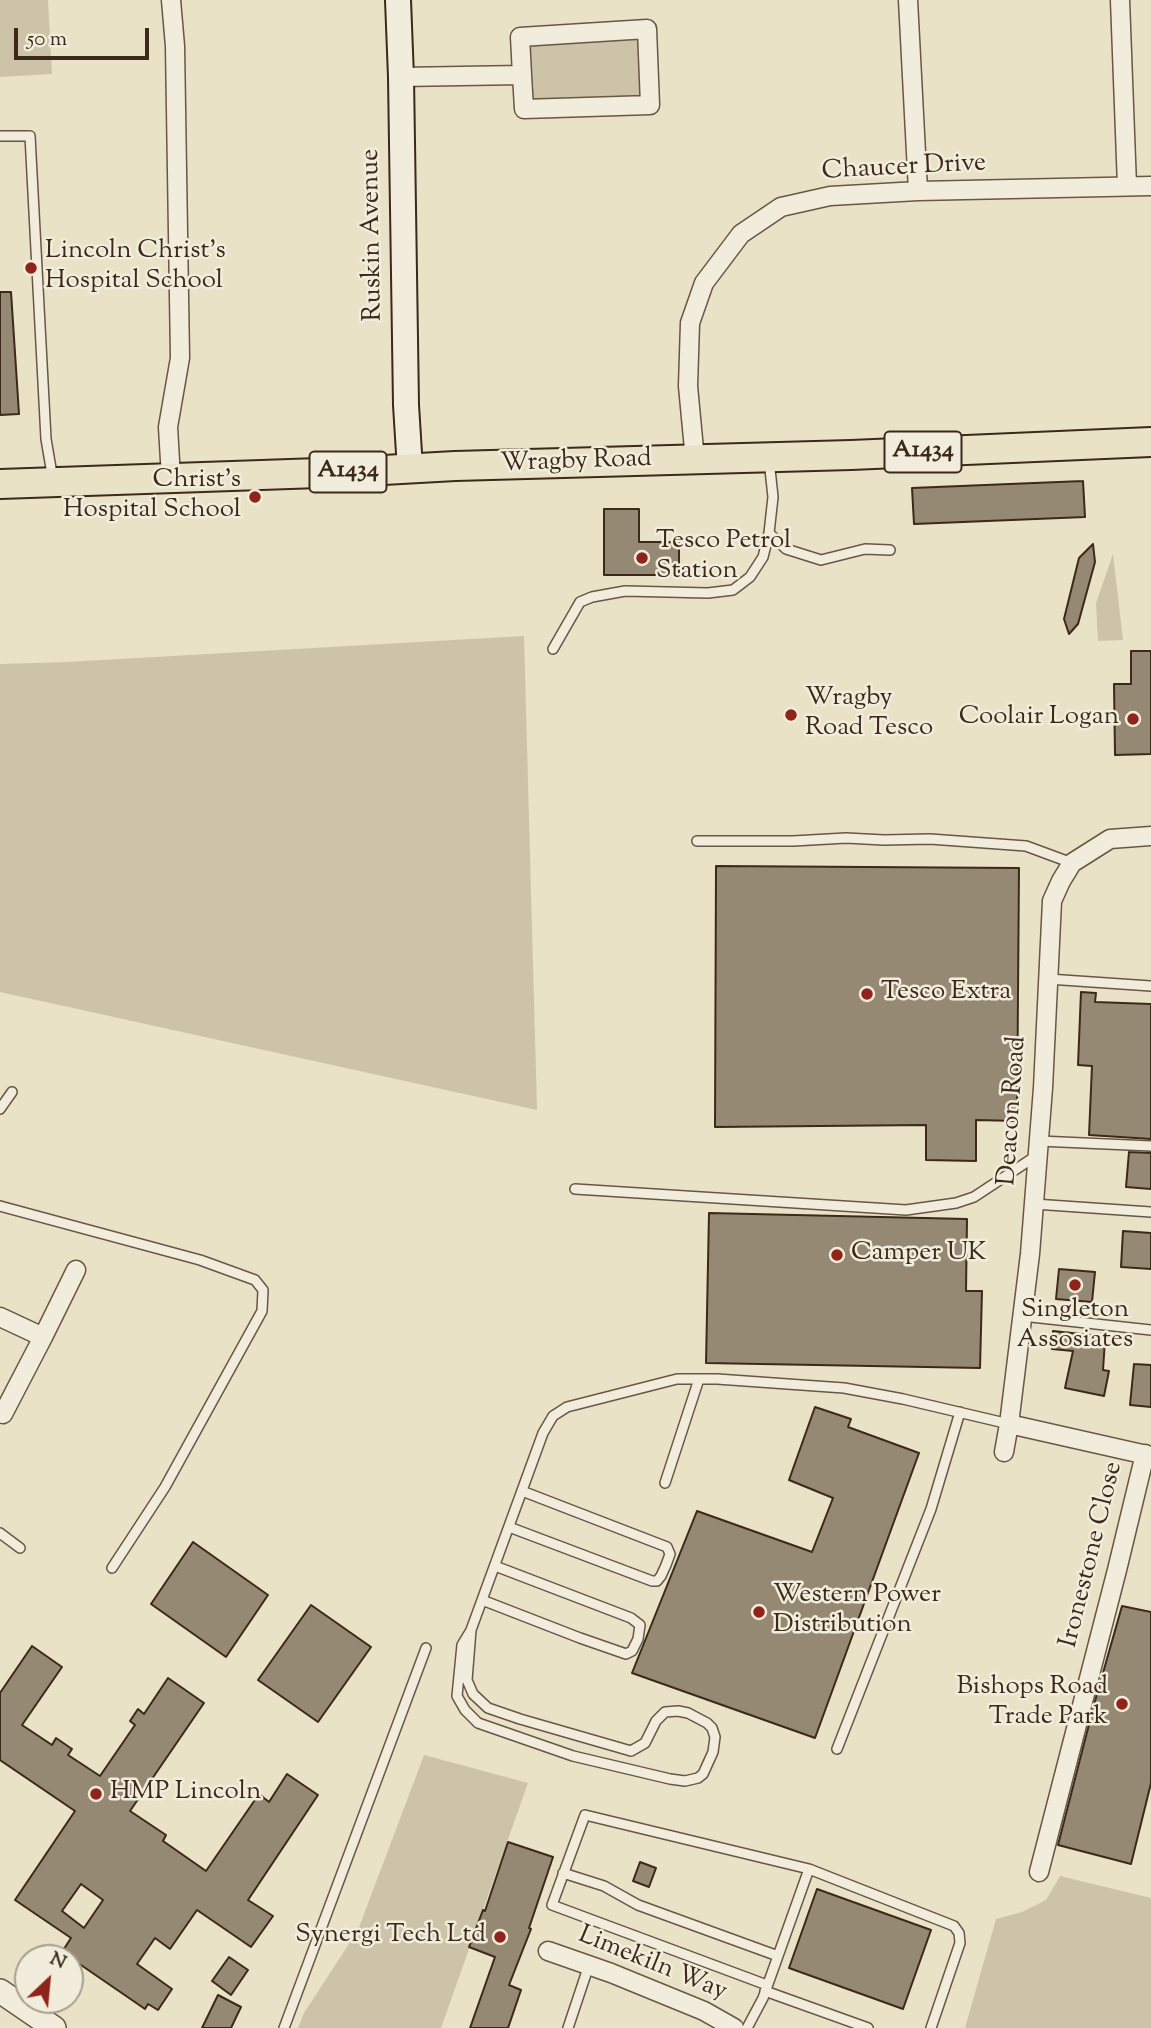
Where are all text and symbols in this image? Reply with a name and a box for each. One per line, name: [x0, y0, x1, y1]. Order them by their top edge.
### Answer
scale bar: [18, 14, 152, 58]
text: 50 m: [27, 25, 67, 55]
street label: Ruskin Avenue: [357, 149, 391, 321]
street label: Chaucer Drive: [821, 149, 987, 189]
place label: Lincoln Christ's Hospital School: [45, 237, 226, 298]
marker: Lincoln Christ's Hospital School: [23, 260, 39, 276]
road number: A1434: [884, 432, 962, 472]
street label: Wragby Road: [500, 445, 652, 481]
road number: A1434: [310, 452, 386, 492]
place label: Christ's Hospital School: [63, 466, 241, 528]
marker: Christ's Hospital School: [247, 489, 263, 505]
place label: Tesco Petrol Station: [656, 527, 791, 588]
marker: Tesco Petrol Station: [634, 550, 650, 566]
place label: Wragby Road Tesco: [805, 684, 933, 746]
place label: Coolair Logan: [959, 703, 1119, 735]
marker: Wragby Road Tesco: [783, 707, 799, 723]
marker: Coolair Logan: [1125, 711, 1141, 727]
place label: Tesco Extra: [881, 978, 1011, 1010]
marker: Tesco Extra: [859, 986, 875, 1002]
street label: Deacon Road: [993, 1035, 1035, 1187]
place label: Camper UK: [851, 1239, 987, 1271]
marker: Camper UK: [829, 1247, 845, 1263]
marker: Singleton Assosiates: [1067, 1277, 1083, 1293]
place label: Singleton Assosiates: [1017, 1296, 1133, 1358]
street label: Ironestone Close: [1055, 1459, 1131, 1651]
place label: Western Power Distribution: [773, 1581, 941, 1642]
marker: Western Power Distribution: [751, 1604, 767, 1620]
place label: Bishops Road Trade Park: [956, 1673, 1108, 1734]
marker: Bishops Road Trade Park: [1114, 1696, 1130, 1712]
place label: HMP Lincoln: [110, 1778, 261, 1810]
marker: HMP Lincoln: [88, 1786, 104, 1802]
place label: Synergi Tech Ltd: [295, 1921, 486, 1953]
street label: Limekiln Way: [573, 1921, 731, 2009]
marker: Synergi Tech Ltd: [492, 1929, 508, 1945]
north arrow: [14, 1944, 84, 2014]
text: N: [45, 1946, 70, 1977]

